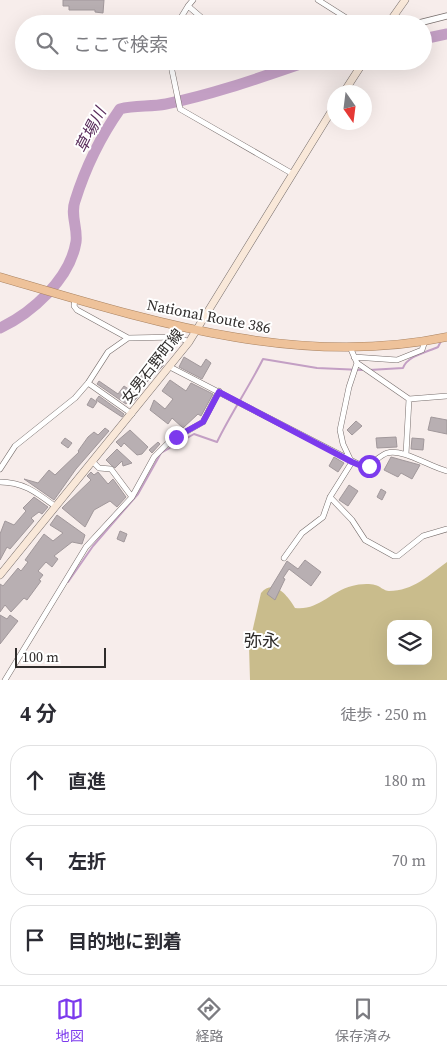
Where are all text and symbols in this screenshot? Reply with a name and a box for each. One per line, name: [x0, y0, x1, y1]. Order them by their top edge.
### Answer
search box: [15, 15, 432, 70]
icon: search: [33, 29, 61, 57]
text: ここで検索: [73, 31, 168, 57]
north arrow: [327, 85, 372, 130]
water label: 草場川: [69, 102, 112, 156]
street label: National Route 386: [145, 294, 273, 338]
street label: 女男石野町線: [116, 324, 188, 408]
route end: [165, 426, 188, 449]
route start: [358, 455, 381, 478]
map controls: [387, 620, 432, 665]
button: layers: [387, 620, 432, 665]
district label: 弥永: [244, 628, 280, 653]
scale bar: [15, 645, 106, 668]
text: 100 m: [22, 647, 59, 667]
text: 4 分: [20, 699, 57, 728]
text: 徒歩 · 250 m: [341, 703, 427, 725]
icon: ahead: [21, 766, 49, 794]
text: 直進: [68, 768, 106, 794]
text: 180 m: [384, 769, 426, 791]
icon: left: [21, 846, 49, 874]
text: 左折: [68, 848, 106, 874]
text: 70 m: [392, 849, 426, 871]
icon: arrive: [21, 926, 49, 954]
text: 目的地に到着: [68, 928, 182, 954]
tab: 地図: [56, 995, 84, 1046]
tab: 経路: [195, 995, 223, 1046]
tab: 保存済み: [335, 995, 391, 1046]

